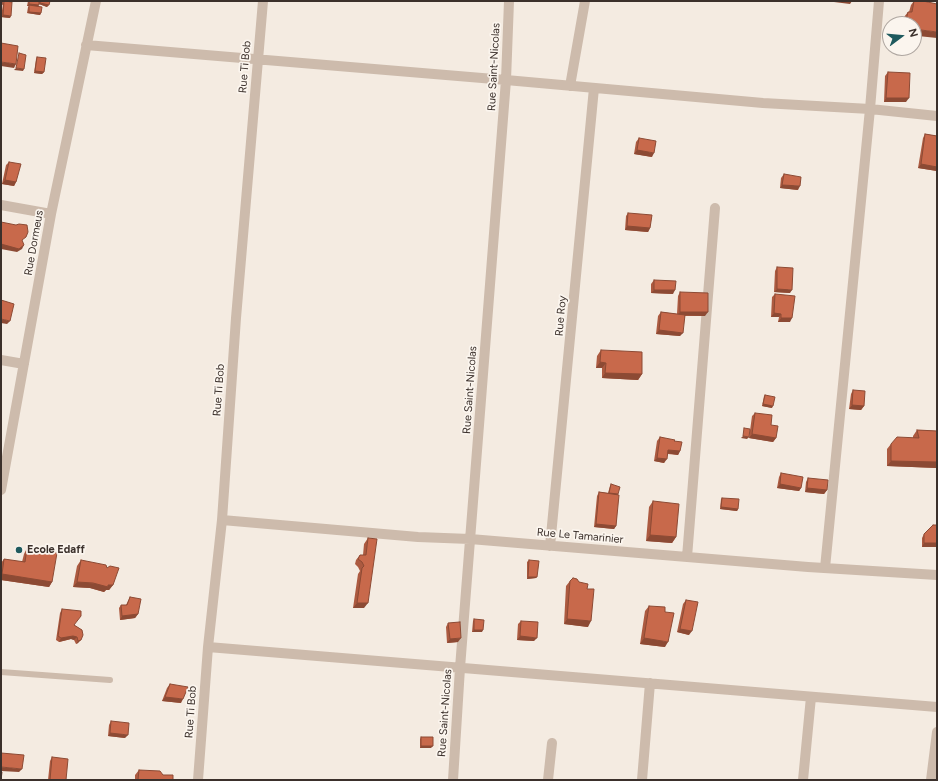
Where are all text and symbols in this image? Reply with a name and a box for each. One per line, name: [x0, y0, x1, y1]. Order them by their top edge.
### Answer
north arrow: [882, 16, 922, 56]
street label: Rue Saint-Nicolas: [485, 23, 503, 111]
text: N: [906, 27, 920, 39]
street label: Rue Ti Bob: [236, 40, 254, 94]
street label: Rue Dormeus: [22, 209, 46, 277]
street label: Rue Roy: [553, 295, 569, 337]
street label: Rue Saint-Nicolas: [460, 346, 480, 434]
street label: Rue Ti Bob: [211, 363, 227, 417]
street label: Rue Le Tamarinier: [536, 526, 624, 546]
place label: Ecole Edaff: [27, 543, 85, 557]
marker: Ecole Edaff: [14, 545, 24, 555]
street label: Rue Saint-Nicolas: [435, 669, 455, 757]
street label: Rue Ti Bob: [183, 685, 199, 739]

